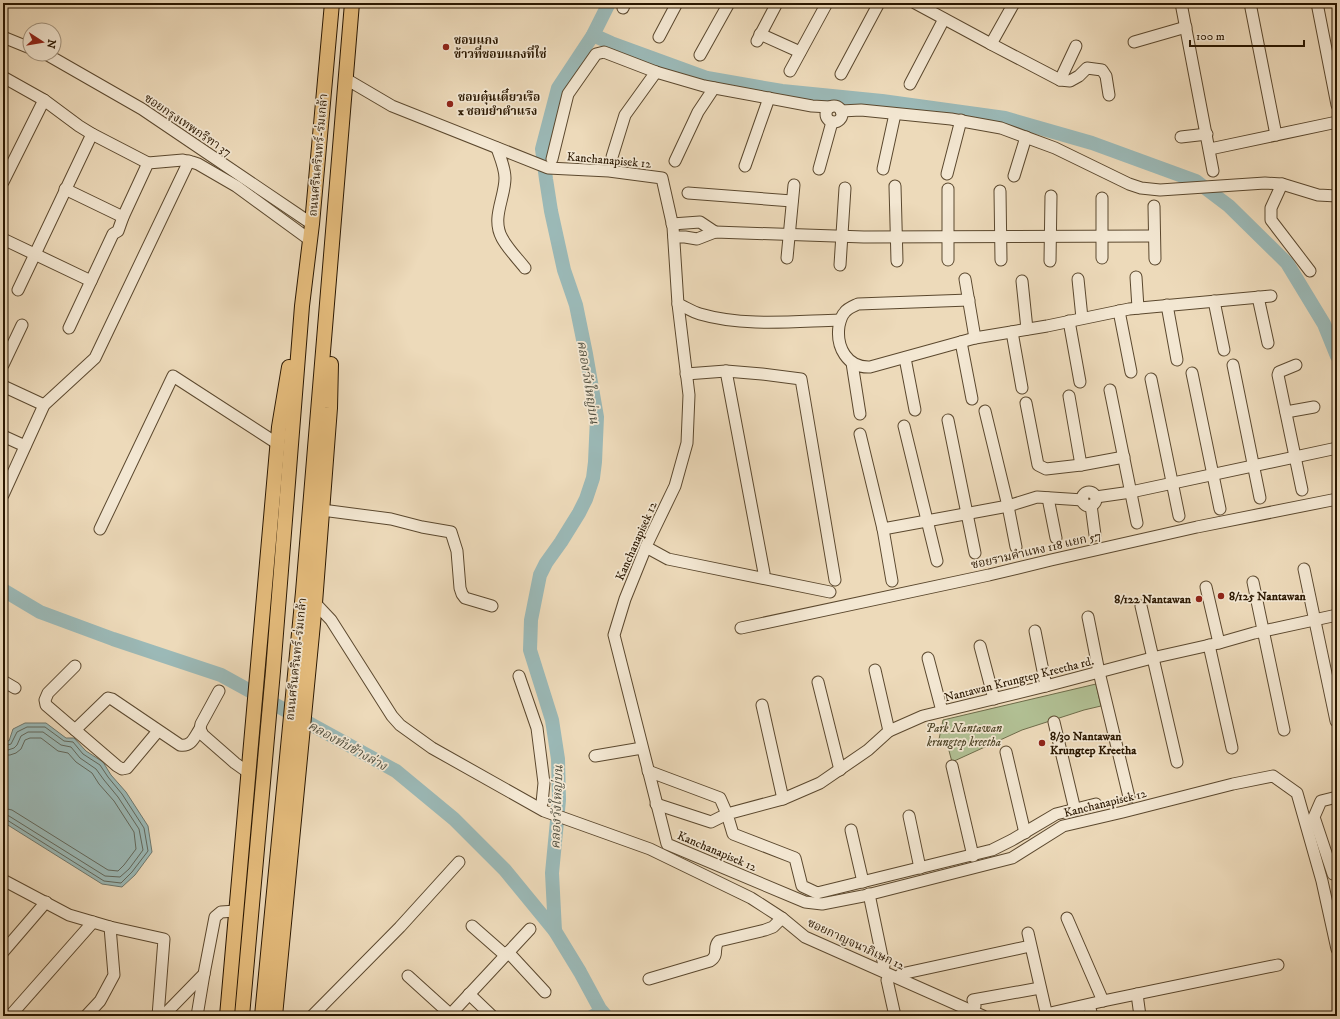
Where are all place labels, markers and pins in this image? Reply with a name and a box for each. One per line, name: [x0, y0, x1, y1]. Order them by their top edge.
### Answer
place label: ชอบแกง ข้าวที่ชอบแกงที่ใช่: [454, 33, 547, 62]
marker: ชอบแกง ข้าวที่ชอบแกงที่ใช่: [441, 42, 451, 52]
place label: ชอบตุ๋นเตี๋ยวเรือ x ชอบยำตำแรง: [457, 88, 540, 119]
marker: ชอบตุ๋นเตี๋ยวเรือ x ชอบยำตำแรง: [445, 99, 455, 109]
place label: 8/125 Nantawan: [1229, 589, 1307, 604]
marker: 8/125 Nantawan: [1216, 591, 1226, 601]
place label: 8/122 Nantawan: [1114, 592, 1192, 607]
marker: 8/122 Nantawan: [1194, 594, 1204, 604]
place label: 8/30 Nantawan Krungtep Kreetha: [1050, 729, 1137, 758]
marker: 8/30 Nantawan Krungtep Kreetha: [1037, 738, 1047, 748]

